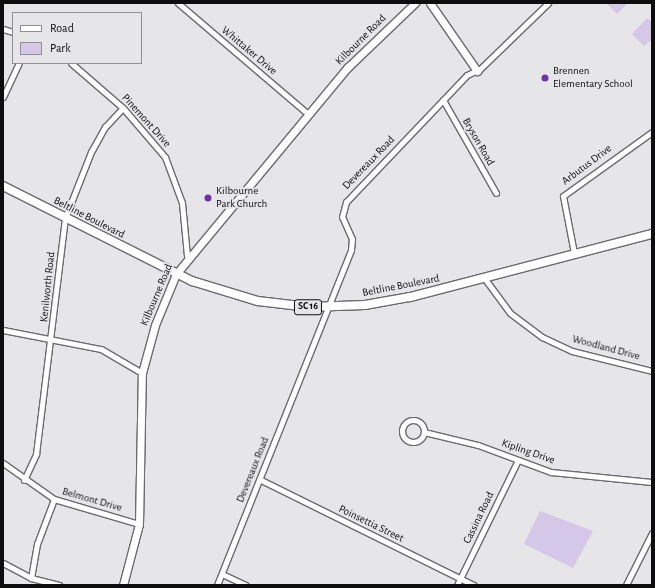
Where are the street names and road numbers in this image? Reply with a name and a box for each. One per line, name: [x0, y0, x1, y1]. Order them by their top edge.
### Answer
street label: Kilbourne Road: [333, 12, 389, 68]
street label: Whittaker Drive: [219, 24, 279, 78]
street label: Pinemont Drive: [119, 92, 173, 150]
street label: Bryson Road: [459, 116, 497, 168]
street label: Devereaux Road: [340, 133, 398, 193]
street label: Arbutus Drive: [559, 142, 615, 188]
street label: Beltline Boulevard: [51, 194, 127, 242]
street label: Kenilworth Road: [38, 251, 58, 323]
street label: Kilbourne Road: [138, 262, 176, 328]
street label: Beltline Boulevard: [361, 272, 441, 300]
road number: SC 16: [293, 299, 323, 315]
street label: Woodland Drive: [571, 333, 641, 363]
street label: Devereaux Road: [234, 435, 272, 505]
street label: Kipling Drive: [500, 437, 556, 467]
street label: Belmont Drive: [61, 485, 123, 515]
street label: Cassina Road: [461, 490, 497, 546]
street label: Poinsettia Street: [336, 503, 406, 545]

